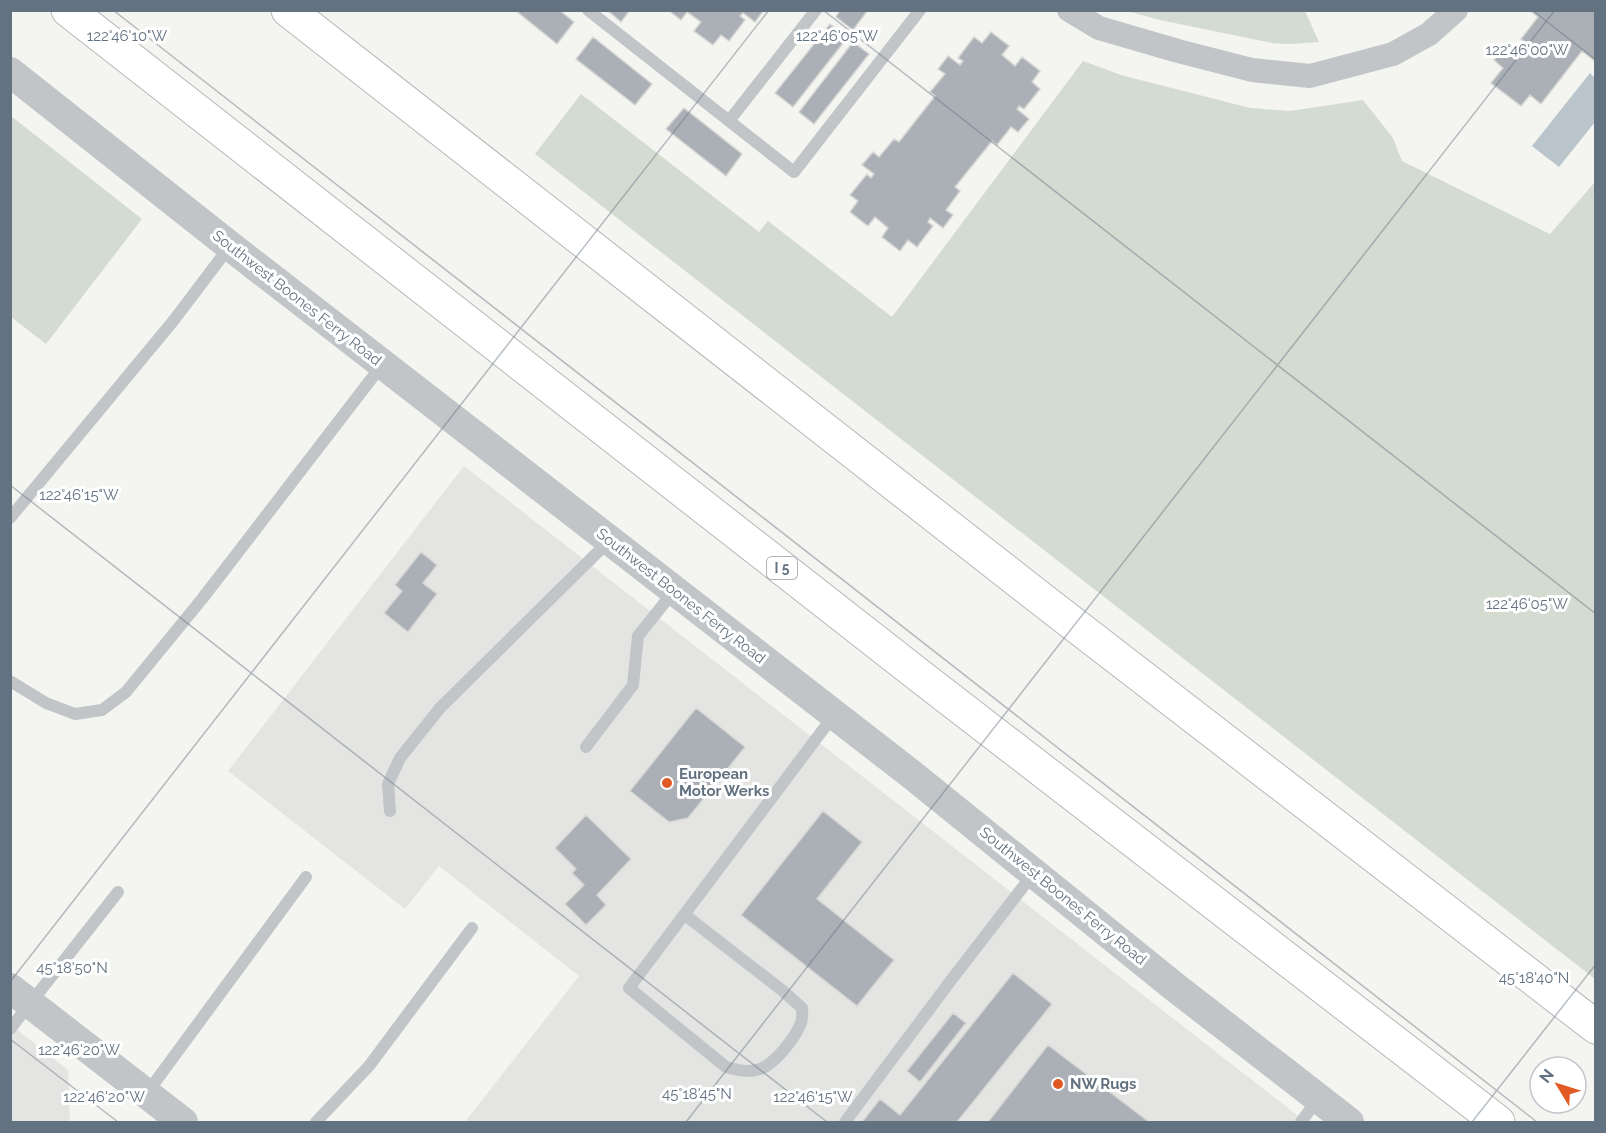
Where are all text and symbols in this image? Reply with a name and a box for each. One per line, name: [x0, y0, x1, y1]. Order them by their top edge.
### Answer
text: 122°46'10"W: [87, 27, 167, 45]
text: 122°46'05"W: [796, 27, 878, 45]
text: 122°46'00"W: [1485, 41, 1569, 59]
street label: Southwest Boones Ferry Road: [209, 227, 385, 369]
text: 122°46'15"W: [39, 486, 119, 504]
street label: Southwest Boones Ferry Road: [593, 525, 769, 667]
road number: I 5: [767, 557, 797, 579]
text: 122°46'05"W: [1486, 595, 1568, 613]
place label: European Motor Werks: [679, 765, 769, 800]
marker: European Motor Werks: [660, 776, 674, 790]
street label: Southwest Boones Ferry Road: [976, 823, 1150, 969]
text: 45°18'50"N: [36, 959, 108, 977]
text: 45°18'40"N: [1499, 969, 1569, 987]
text: 122°46'20"W: [38, 1041, 120, 1059]
north arrow: [1528, 1055, 1588, 1115]
text: N: [1535, 1065, 1558, 1087]
place label: NW Rugs: [1070, 1075, 1136, 1093]
marker: NW Rugs: [1051, 1077, 1065, 1091]
text: 45°18'45"N: [662, 1085, 732, 1103]
text: 122°46'20"W: [63, 1088, 145, 1106]
text: 122°46'15"W: [773, 1088, 853, 1106]

